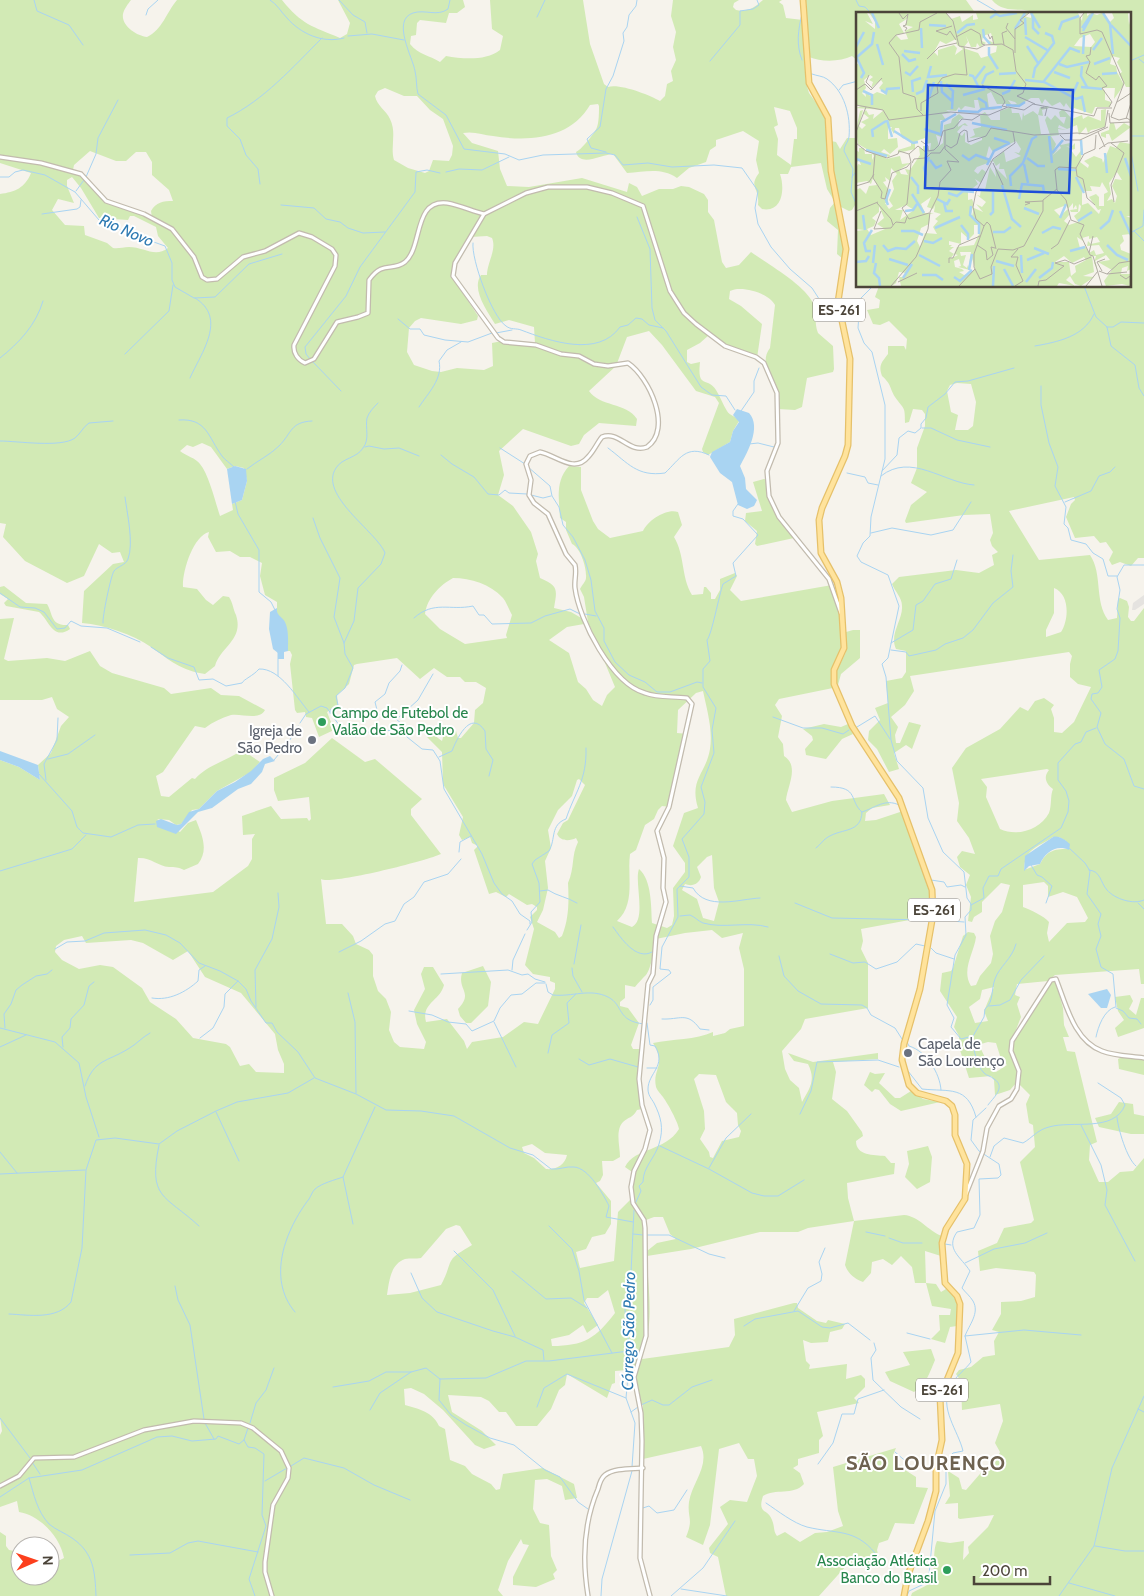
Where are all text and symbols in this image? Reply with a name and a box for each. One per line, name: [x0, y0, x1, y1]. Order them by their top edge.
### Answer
inset map: [856, 12, 1132, 288]
water label: Rio Novo: [97, 210, 157, 251]
road number: ES-261: [813, 298, 865, 322]
place label: Campo de Futebol de Valão de São Pedro: [332, 704, 469, 739]
marker: Campo de Futebol de Valão de São Pedro: [316, 716, 328, 728]
place label: Igreja de São Pedro: [237, 722, 302, 757]
marker: Igreja de São Pedro: [306, 734, 318, 746]
road number: ES-261: [908, 898, 960, 922]
place label: Capela de São Lourenço: [918, 1035, 1005, 1070]
marker: Capela de São Lourenço: [902, 1047, 914, 1059]
water label: Córrego São Pedro: [618, 1272, 639, 1390]
road number: ES-261: [916, 1378, 968, 1402]
district label: SÃO LOURENÇO: [846, 1451, 1006, 1475]
north arrow: [10, 1536, 60, 1586]
place label: Associação Atlética Banco do Brasil: [817, 1552, 938, 1587]
scale bar: [974, 1554, 1050, 1586]
text: N: [39, 1555, 57, 1566]
text: 200 m: [982, 1562, 1027, 1580]
marker: Associação Atlética Banco do Brasil: [941, 1564, 953, 1576]

